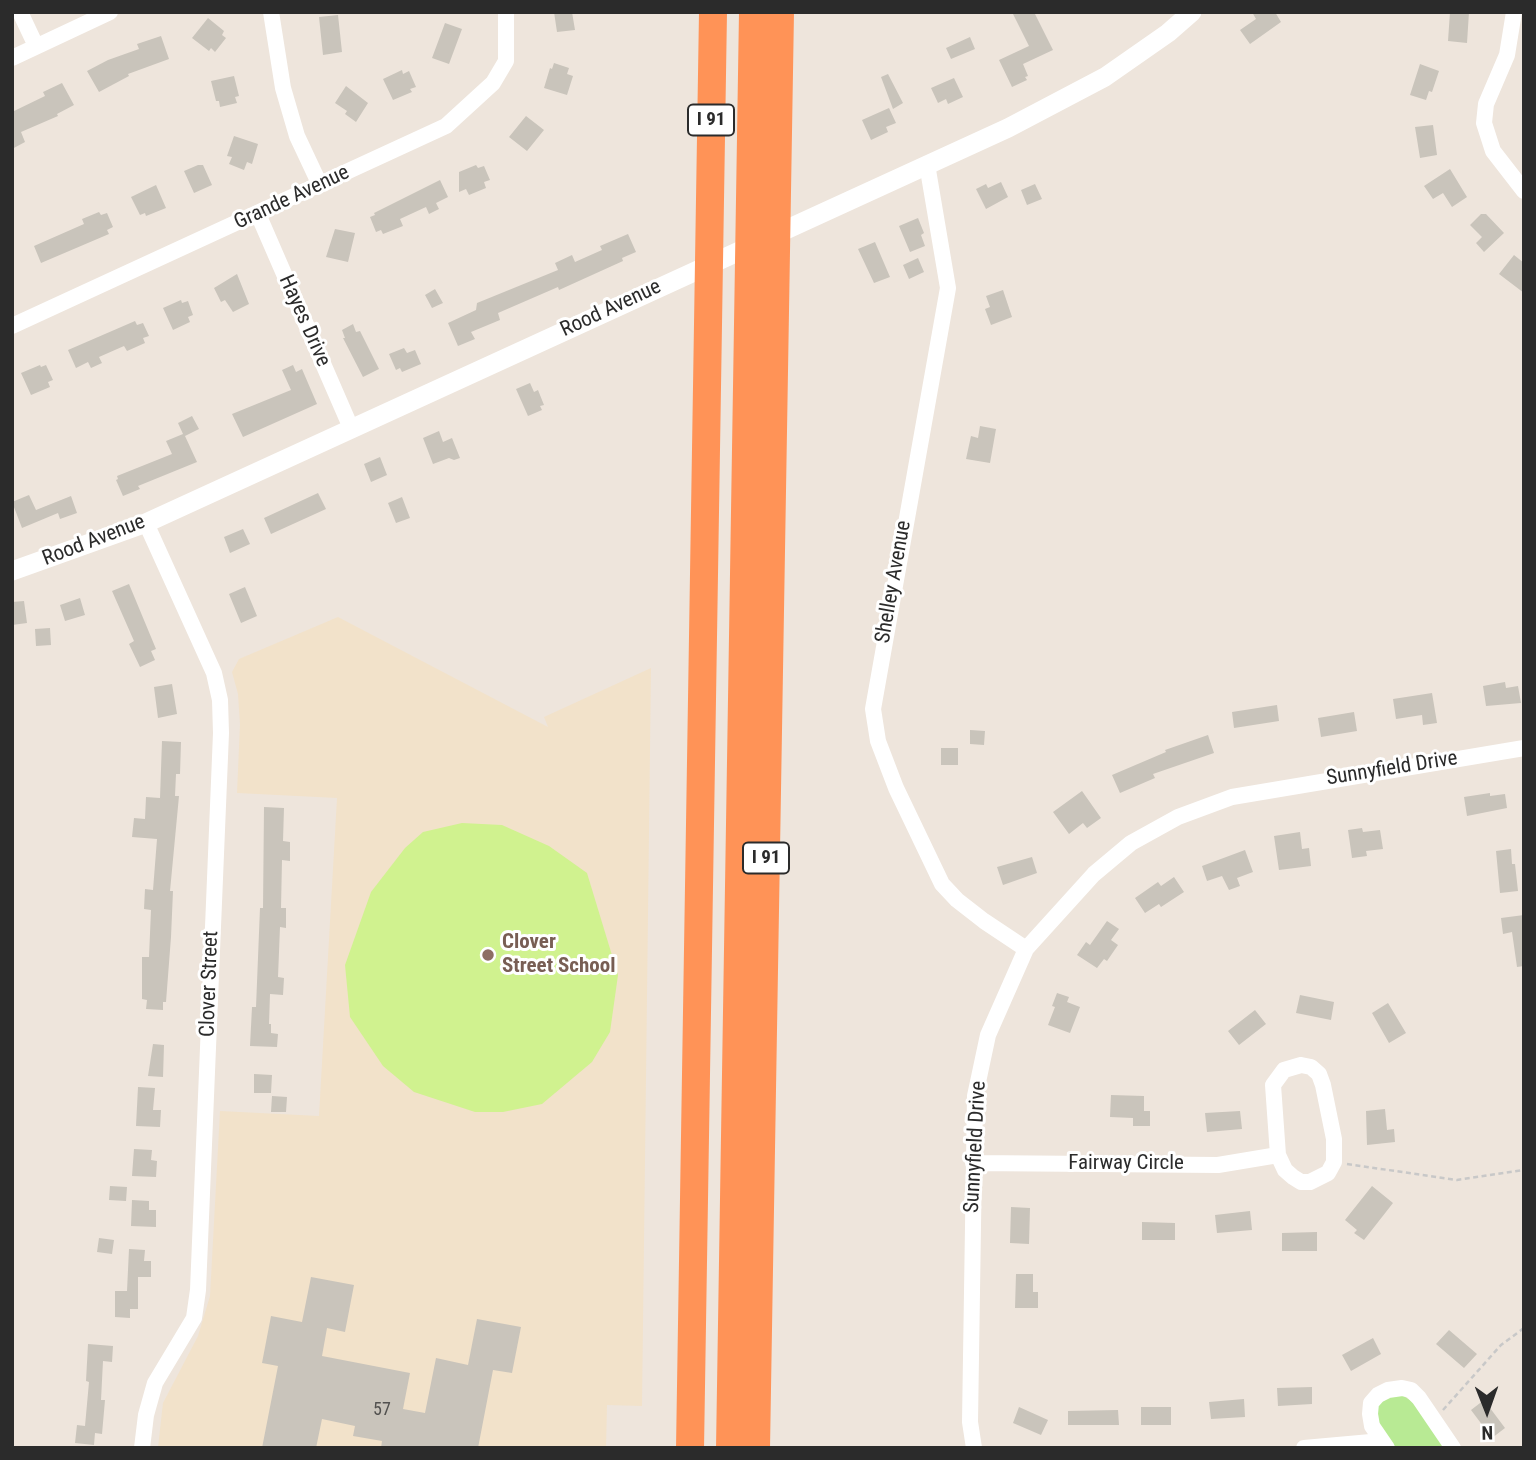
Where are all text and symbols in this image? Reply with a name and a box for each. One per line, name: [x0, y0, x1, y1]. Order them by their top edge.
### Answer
road number: I 91: [688, 104, 734, 136]
street label: Grande Avenue: [230, 160, 354, 236]
street label: Hayes Drive: [273, 271, 335, 371]
street label: Rood Avenue: [557, 275, 665, 343]
street label: Rood Avenue: [39, 510, 149, 572]
street label: Shelley Avenue: [871, 519, 917, 645]
street label: Sunnyfield Drive: [1325, 746, 1459, 792]
road number: I 91: [743, 842, 789, 874]
street label: Clover Street: [196, 930, 224, 1038]
place label: Clover Street School: [502, 930, 615, 980]
marker: Clover Street School: [480, 947, 496, 963]
street label: Sunnyfield Drive: [960, 1080, 992, 1214]
street label: Fairway Circle: [1068, 1151, 1184, 1177]
north arrow: [1452, 1376, 1522, 1446]
house number: 57: [373, 1399, 391, 1421]
text: N: [1481, 1421, 1493, 1444]

